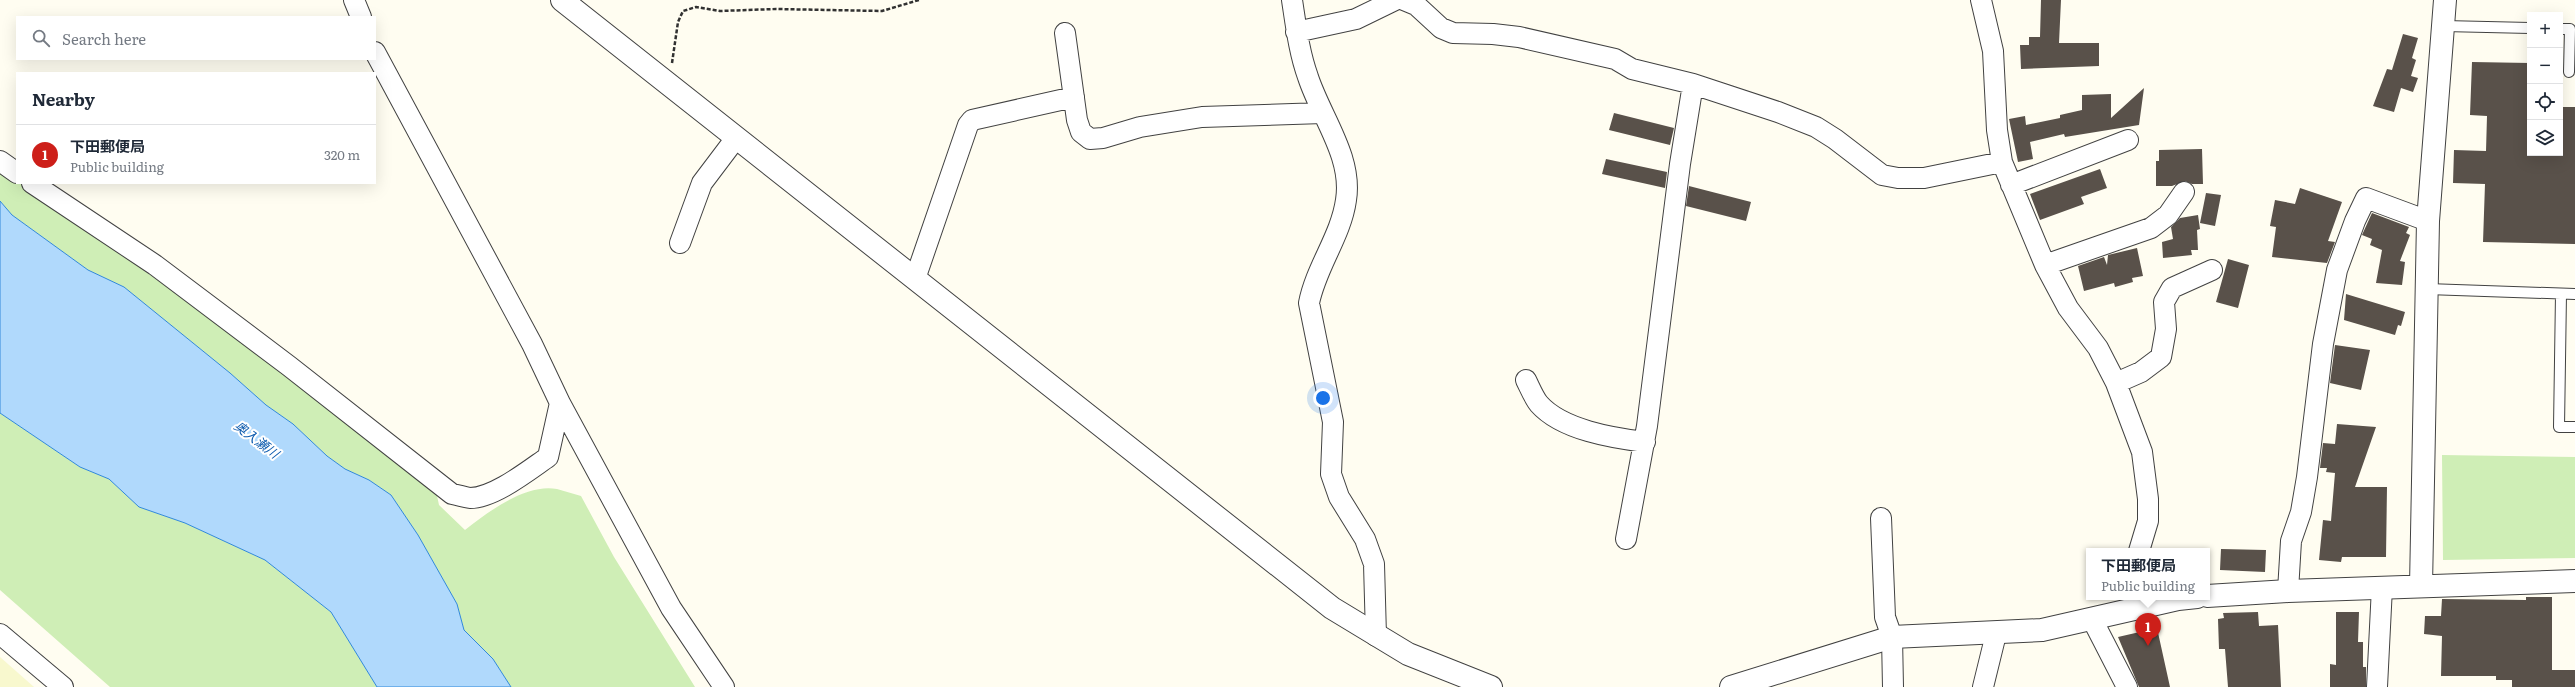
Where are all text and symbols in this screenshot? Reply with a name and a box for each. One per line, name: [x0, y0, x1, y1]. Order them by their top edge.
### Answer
map controls: [2527, 12, 2563, 156]
button: +: [2527, 12, 2563, 48]
search box: [16, 16, 376, 60]
icon: search: [30, 27, 52, 49]
text: Search here: [62, 27, 146, 50]
button: −: [2527, 48, 2563, 84]
button: locate: [2527, 84, 2563, 120]
text: Nearby: [32, 86, 95, 111]
button: layers: [2527, 120, 2563, 156]
text: 下田郵便局: [70, 134, 145, 157]
text: 1: [42, 145, 48, 164]
text: 320 m: [324, 145, 360, 164]
text: Public building: [70, 157, 164, 176]
your location: [1313, 388, 1333, 408]
water label: 奥入瀬川: [231, 416, 285, 463]
popup: [2086, 548, 2210, 600]
text: 下田郵便局: [2101, 553, 2176, 576]
text: Public building: [2101, 576, 2195, 595]
pin: 1: [2135, 613, 2161, 646]

